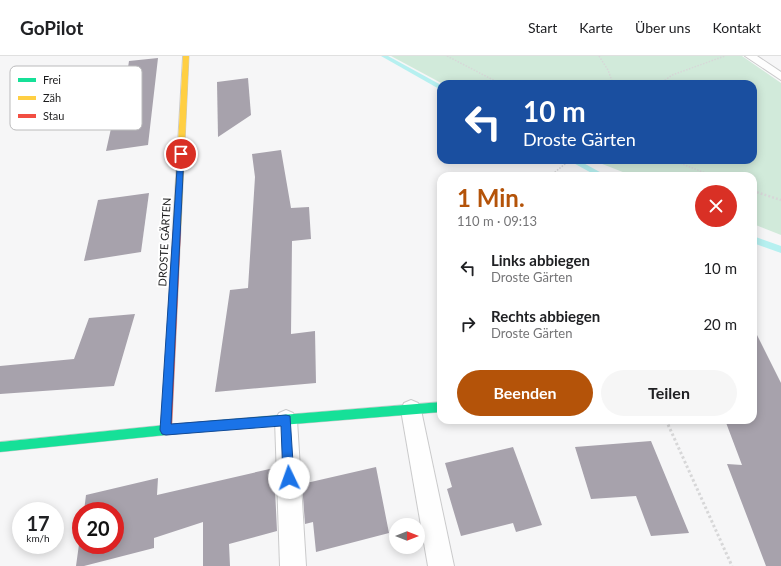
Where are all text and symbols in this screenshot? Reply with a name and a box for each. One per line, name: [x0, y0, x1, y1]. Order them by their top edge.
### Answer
text: GoPilot: [20, 16, 83, 39]
text: Start: [528, 19, 557, 36]
text: Karte: [579, 19, 613, 36]
text: Über uns: [635, 19, 690, 36]
text: Kontakt: [712, 19, 761, 36]
legend: [10, 66, 142, 130]
text: Frei: [43, 73, 61, 86]
text: Zäh: [43, 91, 61, 104]
text: 10 m: [523, 94, 586, 128]
icon: left: [457, 96, 509, 148]
text: Stau: [43, 109, 64, 122]
text: Droste Gärten: [523, 128, 636, 150]
pin: [164, 137, 198, 171]
icon: arrive: [170, 143, 192, 165]
text: 1 Min.: [457, 183, 525, 212]
button: close: [695, 185, 737, 227]
street label: DROSTE GÄRTEN: [155, 197, 173, 287]
text: 110 m · 09:13: [457, 213, 537, 229]
text: Links abbiegen: [491, 251, 590, 269]
icon: left: [457, 257, 479, 279]
text: 10 m: [703, 259, 737, 277]
text: Droste Gärten: [491, 269, 572, 285]
text: Rechts abbiegen: [491, 307, 600, 325]
icon: right: [457, 313, 479, 335]
text: 20 m: [703, 315, 737, 333]
text: Droste Gärten: [491, 325, 572, 341]
button: Beenden: [457, 370, 593, 416]
button: Teilen: [601, 370, 737, 416]
position arrow: [268, 457, 310, 499]
speed limit sign: 20: [72, 502, 124, 554]
text: 17: [26, 511, 50, 535]
north arrow: [389, 518, 425, 554]
map controls: [389, 518, 425, 554]
text: km/h: [26, 532, 50, 544]

